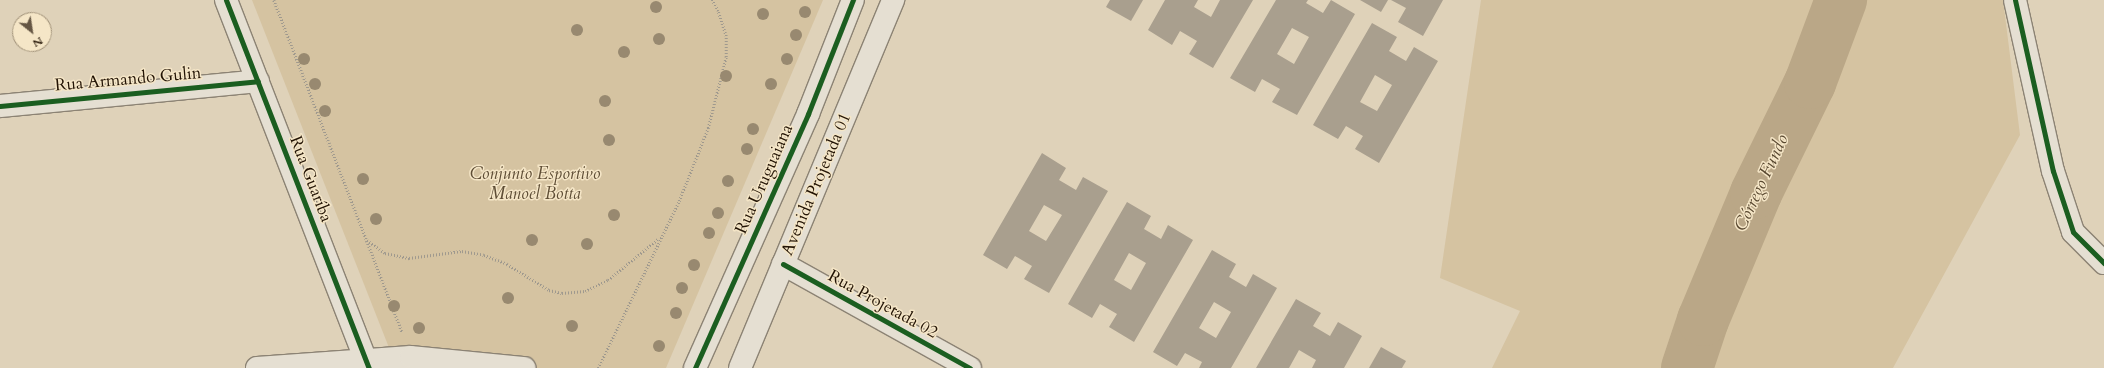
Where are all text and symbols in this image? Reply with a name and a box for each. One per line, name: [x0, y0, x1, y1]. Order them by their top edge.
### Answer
north arrow: [12, 12, 52, 52]
text: N: [30, 33, 46, 51]
street label: Rua Armando Gulin: [54, 62, 202, 96]
street label: Avenida Projetada 01: [777, 110, 855, 258]
street label: Rua Uruguaiana: [731, 121, 797, 237]
water label: Córrego Fundo: [1730, 131, 1794, 235]
street label: Rua Guaríba: [285, 133, 337, 225]
park label: Conjunto Esportivo Manoel Botta: [470, 164, 600, 204]
street label: Rua Projetada 02: [825, 265, 941, 343]

